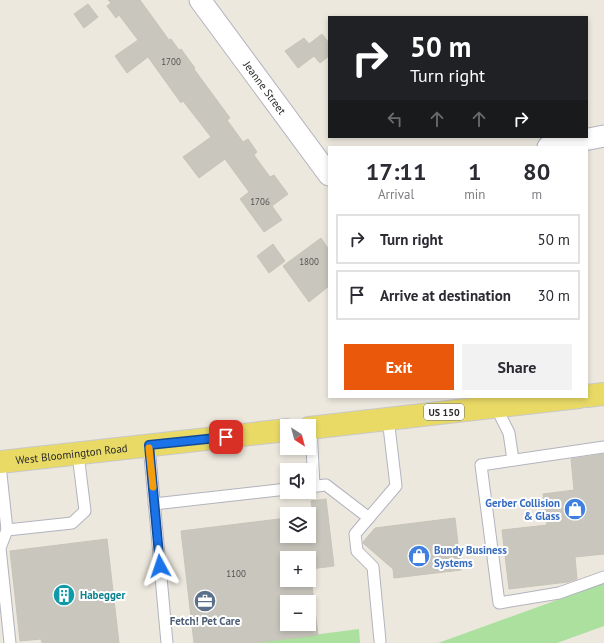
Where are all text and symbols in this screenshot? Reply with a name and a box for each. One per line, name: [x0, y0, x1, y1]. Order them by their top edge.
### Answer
text: 50 m: [410, 28, 471, 65]
icon: right: [344, 32, 396, 84]
house number: 1700: [161, 56, 181, 67]
street label: Jeanne Street: [240, 57, 289, 117]
text: Turn right: [410, 64, 485, 87]
icon: left: [384, 108, 406, 130]
icon: ahead: [426, 108, 448, 130]
icon: ahead: [468, 108, 490, 130]
icon: right: [510, 108, 532, 130]
text: 17:11: [366, 156, 427, 187]
text: 1: [468, 156, 482, 187]
text: 80: [523, 156, 550, 187]
text: Arrival: [378, 186, 414, 203]
text: min: [464, 186, 485, 203]
text: m: [531, 186, 542, 203]
house number: 1706: [250, 196, 270, 207]
icon: right: [346, 228, 368, 250]
text: Turn right: [380, 230, 443, 249]
text: 50 m: [537, 230, 570, 249]
house number: 1800: [299, 256, 319, 267]
icon: arrive: [346, 284, 368, 306]
text: Arrive at destination: [380, 286, 511, 305]
text: 30 m: [537, 286, 570, 305]
button: Exit: [344, 344, 454, 390]
button: Share: [462, 344, 572, 390]
road number: US 150: [424, 404, 464, 420]
north arrow: [280, 419, 316, 455]
map controls: [280, 419, 316, 631]
pin: [209, 420, 243, 454]
icon: arrive: [215, 426, 237, 448]
street label: West Bloomington Road: [15, 441, 128, 467]
button: sound: [280, 463, 316, 499]
place label: Gerber Collision & Glass: [485, 496, 560, 523]
shop icon: Gerber Collision & Glass: [562, 496, 588, 522]
button: layers: [280, 507, 316, 543]
shop icon: Bundy Business Systems: [406, 543, 432, 569]
place label: Bundy Business Systems: [434, 543, 507, 570]
position arrow: [139, 545, 181, 587]
button: +: [280, 551, 316, 587]
house number: 1100: [226, 568, 246, 579]
building icon: Habegger: [51, 582, 77, 608]
place label: Habegger: [80, 588, 125, 602]
office icon: Fetch! Pet Care: [192, 588, 218, 614]
button: −: [280, 595, 316, 631]
place label: Fetch! Pet Care: [170, 614, 241, 628]

